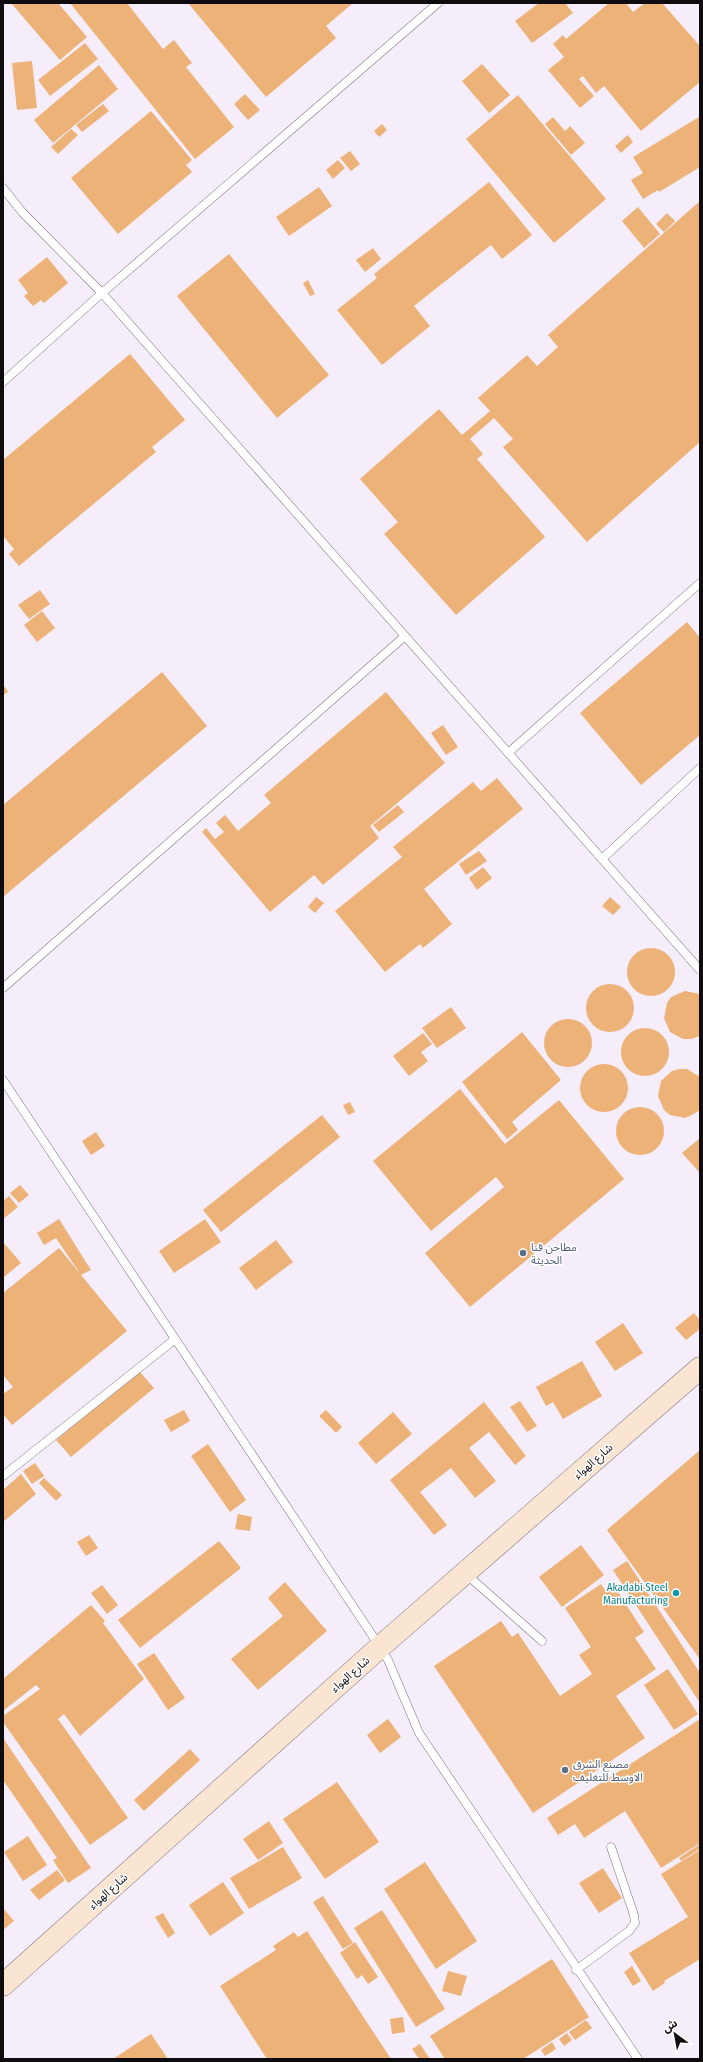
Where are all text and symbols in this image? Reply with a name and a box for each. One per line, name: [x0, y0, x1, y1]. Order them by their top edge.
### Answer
place label: مطاحن قنا الحديثة: [531, 1241, 577, 1267]
marker: مطاحن قنا الحديثة: [518, 1248, 528, 1258]
street label: شارع الهواء: [571, 1441, 616, 1483]
place label: Akadabi Steel Manufacturing: [603, 1581, 669, 1607]
marker: Akadabi Steel Manufacturing: [671, 1588, 681, 1598]
street label: شارع الهواء: [328, 1653, 373, 1696]
place label: مصنع الشرق الاوسط للتغليف: [573, 1758, 643, 1784]
marker: مصنع الشرق الاوسط للتغليف: [560, 1765, 570, 1775]
street label: شارع الهواء: [86, 1870, 131, 1913]
north arrow: [655, 2014, 695, 2054]
text: ش: [660, 2016, 680, 2035]

